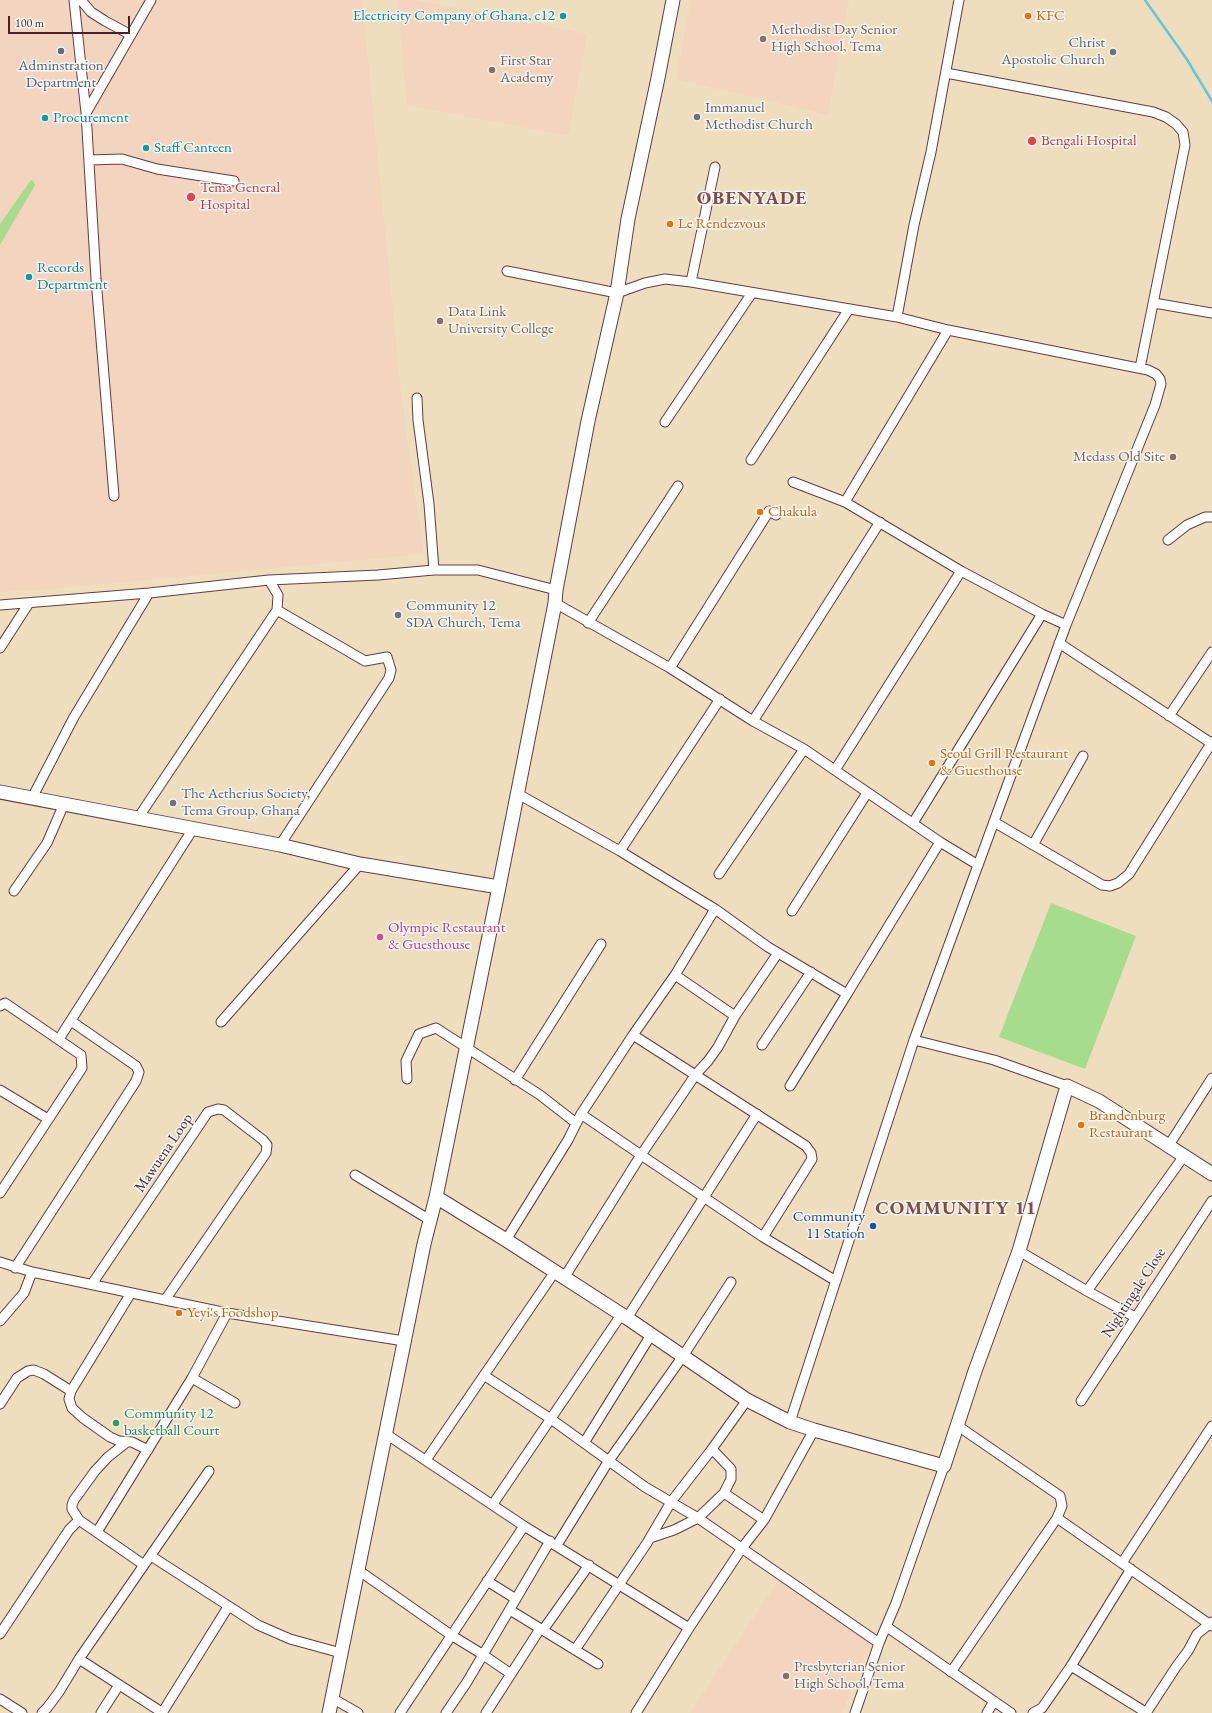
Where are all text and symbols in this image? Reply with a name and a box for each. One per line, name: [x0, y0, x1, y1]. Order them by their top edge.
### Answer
place label: Electricity Company of Ghana, c12: [353, 7, 555, 25]
place label: KFC: [1036, 7, 1065, 25]
scale bar: [10, 8, 132, 34]
marker: Electricity Company of Ghana, c12: [558, 11, 568, 21]
marker: KFC: [1023, 11, 1033, 21]
text: 100 m: [15, 15, 44, 31]
place label: Methodist Day Senior High School, Tema: [771, 21, 897, 56]
marker: Methodist Day Senior High School, Tema: [758, 34, 768, 44]
place label: Christ Apostolic Church: [1001, 34, 1105, 69]
marker: Adminstration Department: [56, 46, 66, 56]
marker: Christ Apostolic Church: [1108, 47, 1118, 57]
place label: First Star Academy: [500, 52, 553, 87]
place label: Adminstration Department: [18, 57, 104, 92]
marker: First Star Academy: [487, 65, 497, 75]
place label: Immanuel Methodist Church: [705, 99, 813, 134]
place label: Procurement: [53, 109, 129, 127]
marker: Immanuel Methodist Church: [692, 112, 702, 122]
marker: Procurement: [40, 113, 50, 123]
place label: Bengali Hospital: [1041, 132, 1137, 150]
marker: Bengali Hospital: [1026, 135, 1038, 147]
place label: Staff Canteen: [154, 139, 232, 157]
marker: Staff Canteen: [141, 143, 151, 153]
place label: Tema General Hospital: [200, 179, 280, 214]
district label: OBENYADE: [697, 188, 807, 210]
marker: Tema General Hospital: [185, 191, 197, 203]
place label: Le Rendezvous: [678, 215, 766, 233]
marker: Le Rendezvous: [665, 219, 675, 229]
place label: Records Department: [37, 259, 107, 294]
marker: Records Department: [24, 272, 34, 282]
place label: Data Link University College: [448, 303, 554, 338]
marker: Data Link University College: [435, 316, 445, 326]
place label: Medass Old Site: [1073, 448, 1165, 466]
marker: Medass Old Site: [1168, 452, 1178, 462]
place label: Chakula: [768, 503, 817, 521]
marker: Chakula: [755, 507, 765, 517]
place label: Community 12 SDA Church, Tema: [406, 597, 521, 632]
marker: Community 12 SDA Church, Tema: [393, 610, 403, 620]
place label: Seoul Grill Restaurant & Guesthouse: [940, 745, 1068, 780]
marker: Seoul Grill Restaurant & Guesthouse: [927, 758, 937, 768]
place label: The Aetherius Society, Tema Group, Ghana: [181, 785, 310, 820]
marker: The Aetherius Society, Tema Group, Ghana: [168, 798, 178, 808]
place label: Olympic Restaurant & Guesthouse: [388, 919, 505, 954]
marker: Olympic Restaurant & Guesthouse: [375, 932, 385, 942]
place label: Brandenburg Restaurant: [1089, 1107, 1165, 1142]
street label: Mawuena Loop: [131, 1110, 197, 1196]
marker: Brandenburg Restaurant: [1076, 1120, 1086, 1130]
district label: COMMUNITY 11: [875, 1198, 1037, 1220]
place label: Community 11 Station: [793, 1208, 865, 1243]
marker: Community 11 Station: [868, 1221, 878, 1231]
street label: Nightingale Close: [1098, 1245, 1170, 1341]
place label: Yeyi's Foodshop: [187, 1304, 279, 1322]
marker: Yeyi's Foodshop: [174, 1308, 184, 1318]
place label: Community 12 basketball Court: [124, 1405, 219, 1440]
marker: Community 12 basketball Court: [111, 1418, 121, 1428]
place label: Presbyterian Senior High School, Tema: [794, 1658, 905, 1693]
marker: Presbyterian Senior High School, Tema: [781, 1671, 791, 1681]

